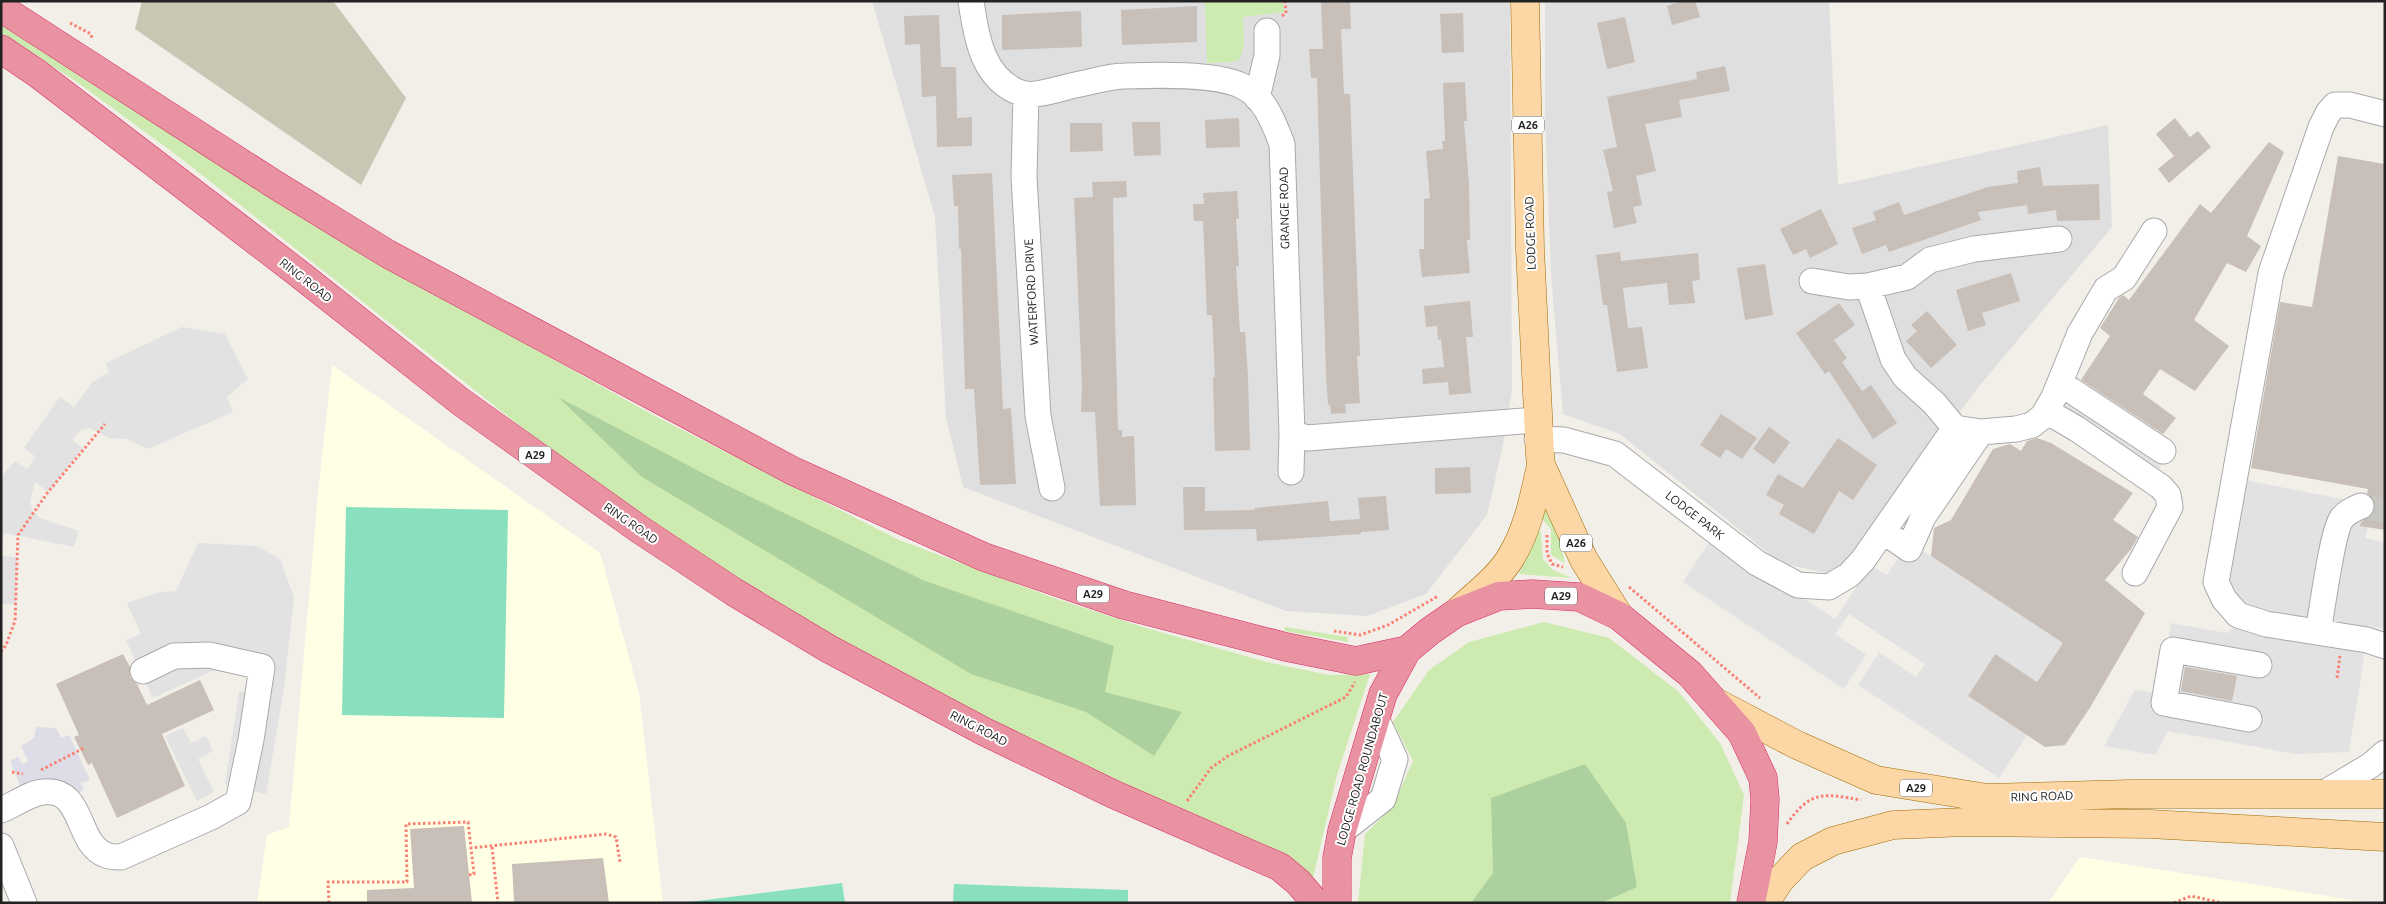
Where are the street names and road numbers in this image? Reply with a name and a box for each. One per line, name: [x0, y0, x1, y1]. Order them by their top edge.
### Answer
road number: A26: [1512, 116, 1544, 134]
street label: GRANGE ROAD: [1277, 167, 1291, 249]
street label: LODGE ROAD: [1522, 196, 1538, 270]
street label: WATERFORD DRIVE: [1022, 238, 1040, 346]
street label: RING ROAD: [277, 256, 335, 304]
road number: A29: [519, 446, 551, 464]
street label: LODGE PARK: [1663, 488, 1727, 542]
street label: RING ROAD: [602, 500, 660, 546]
road number: A26: [1560, 534, 1592, 552]
road number: A29: [1077, 586, 1109, 602]
road number: A29: [1545, 588, 1577, 604]
street label: LODGE ROAD ROUNDABOUT: [1334, 691, 1390, 847]
street label: RING ROAD: [948, 708, 1010, 748]
road number: A29: [1900, 780, 1932, 796]
street label: RING ROAD: [2010, 788, 2074, 804]

